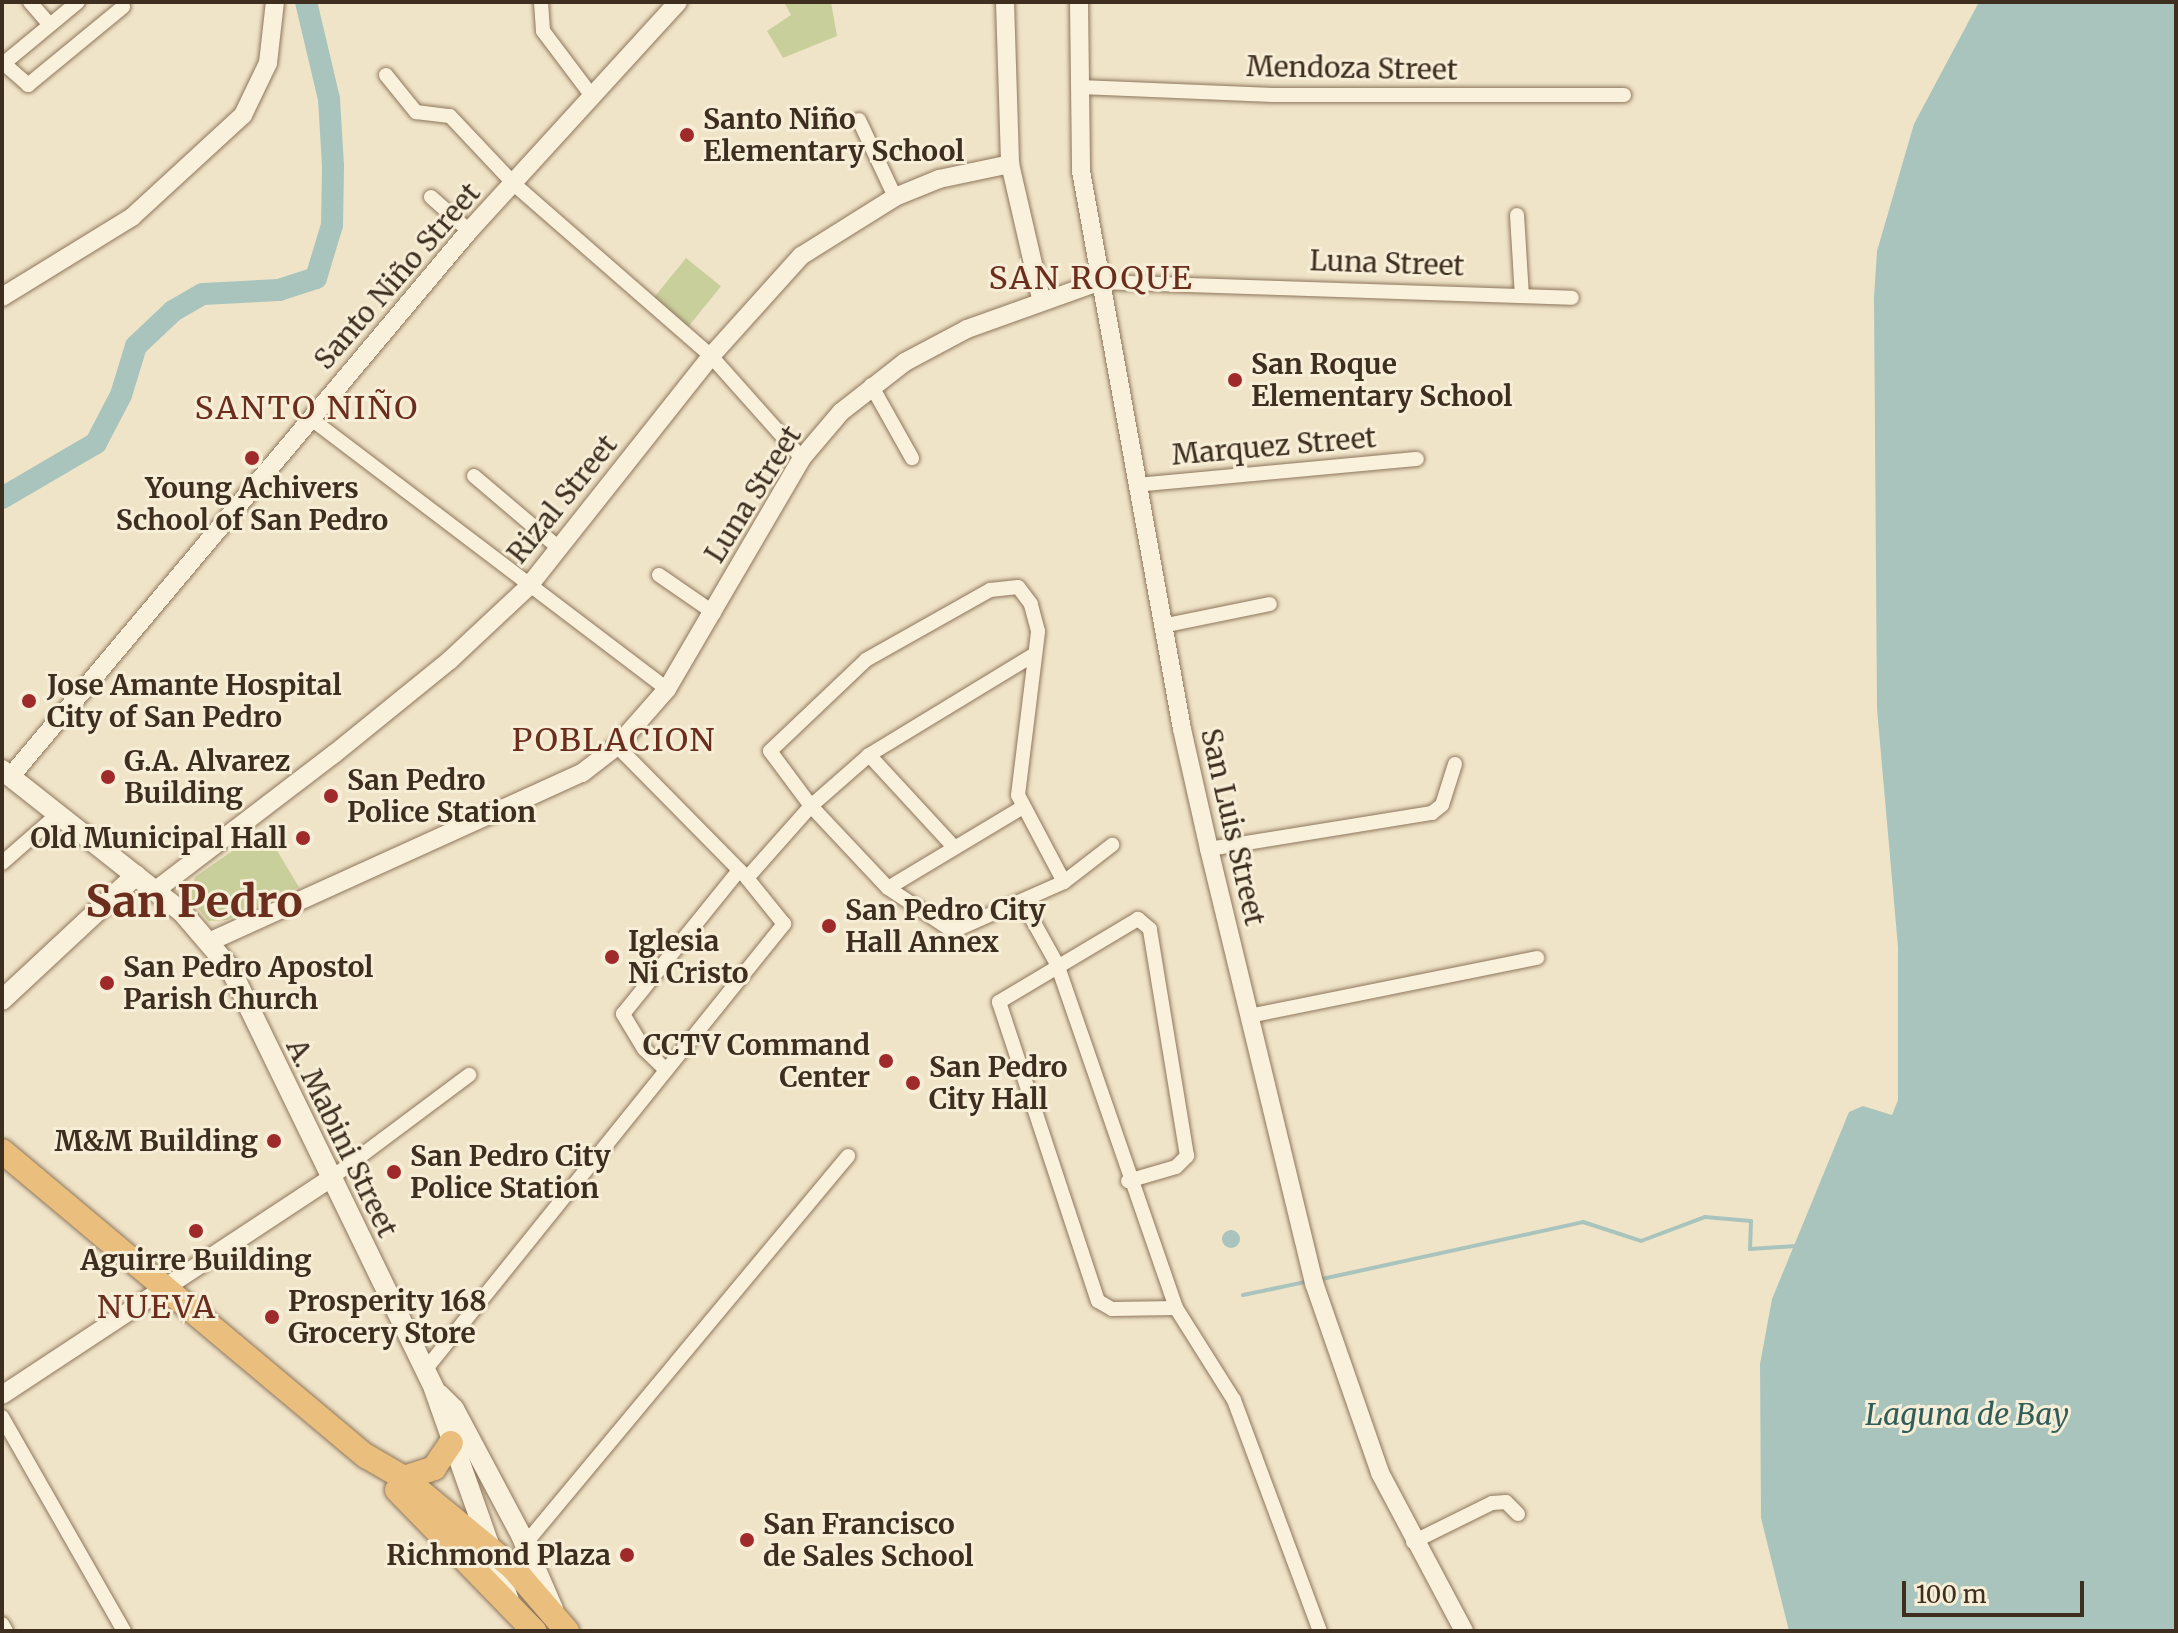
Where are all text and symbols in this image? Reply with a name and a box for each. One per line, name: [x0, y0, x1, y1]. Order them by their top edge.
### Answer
street label: Mendoza Street: [1246, 49, 1458, 87]
place label: Santo Niño Elementary School: [703, 102, 964, 168]
marker: Santo Niño Elementary School: [678, 126, 696, 144]
street label: Santo Niño Street: [307, 176, 487, 376]
street label: Luna Street: [1309, 244, 1465, 282]
district label: SAN ROQUE: [988, 259, 1194, 297]
place label: San Roque Elementary School: [1251, 347, 1512, 413]
marker: San Roque Elementary School: [1226, 371, 1244, 389]
district label: SANTO NIÑO: [195, 389, 419, 427]
street label: Luna Street: [698, 419, 808, 569]
street label: Marquez Street: [1170, 420, 1378, 472]
street label: Rizal Street: [500, 428, 624, 570]
marker: Young Achivers School of San Pedro: [243, 449, 261, 467]
place label: Young Achivers School of San Pedro: [116, 471, 388, 537]
place label: Jose Amante Hospital City of San Pedro: [47, 668, 342, 734]
marker: Jose Amante Hospital City of San Pedro: [18, 690, 40, 712]
district label: POBLACION: [512, 721, 716, 759]
street label: San Luis Street: [1194, 725, 1272, 929]
place label: G.A. Alvarez Building: [124, 744, 290, 810]
place label: San Pedro Police Station: [347, 763, 536, 829]
marker: G.A. Alvarez Building: [99, 768, 117, 786]
marker: San Pedro Police Station: [322, 787, 340, 805]
place label: Old Municipal Hall: [30, 821, 287, 855]
marker: Old Municipal Hall: [294, 829, 312, 847]
district label: San Pedro: [85, 876, 303, 928]
place label: San Pedro City Hall Annex: [845, 893, 1046, 959]
marker: San Pedro City Hall Annex: [820, 917, 838, 935]
place label: Iglesia Ni Cristo: [628, 924, 749, 990]
marker: Iglesia Ni Cristo: [603, 948, 621, 966]
place label: San Pedro Apostol Parish Church: [123, 950, 373, 1016]
marker: San Pedro Apostol Parish Church: [98, 974, 116, 992]
place label: CCTV Command Center: [643, 1028, 870, 1094]
street label: A. Mabini Street: [280, 1034, 404, 1242]
place label: San Pedro City Hall: [929, 1050, 1068, 1116]
marker: CCTV Command Center: [877, 1052, 895, 1070]
marker: San Pedro City Hall: [904, 1074, 922, 1092]
place label: M&M Building: [54, 1124, 258, 1158]
marker: M&M Building: [265, 1132, 283, 1150]
place label: San Pedro City Police Station: [410, 1139, 611, 1205]
marker: San Pedro City Police Station: [385, 1163, 403, 1181]
marker: Aguirre Building: [187, 1222, 205, 1240]
place label: Aguirre Building: [81, 1243, 311, 1277]
place label: Prosperity 168 Grocery Store: [288, 1284, 487, 1350]
district label: NUEVA: [97, 1288, 217, 1326]
marker: Prosperity 168 Grocery Store: [263, 1308, 281, 1326]
water label: Laguna de Bay: [1865, 1396, 2069, 1432]
place label: San Francisco de Sales School: [763, 1507, 974, 1573]
marker: San Francisco de Sales School: [738, 1531, 756, 1549]
place label: Richmond Plaza: [386, 1538, 611, 1572]
marker: Richmond Plaza: [618, 1546, 636, 1564]
scale bar: [1906, 1565, 2088, 1615]
text: 100 m: [1916, 1579, 1986, 1610]

